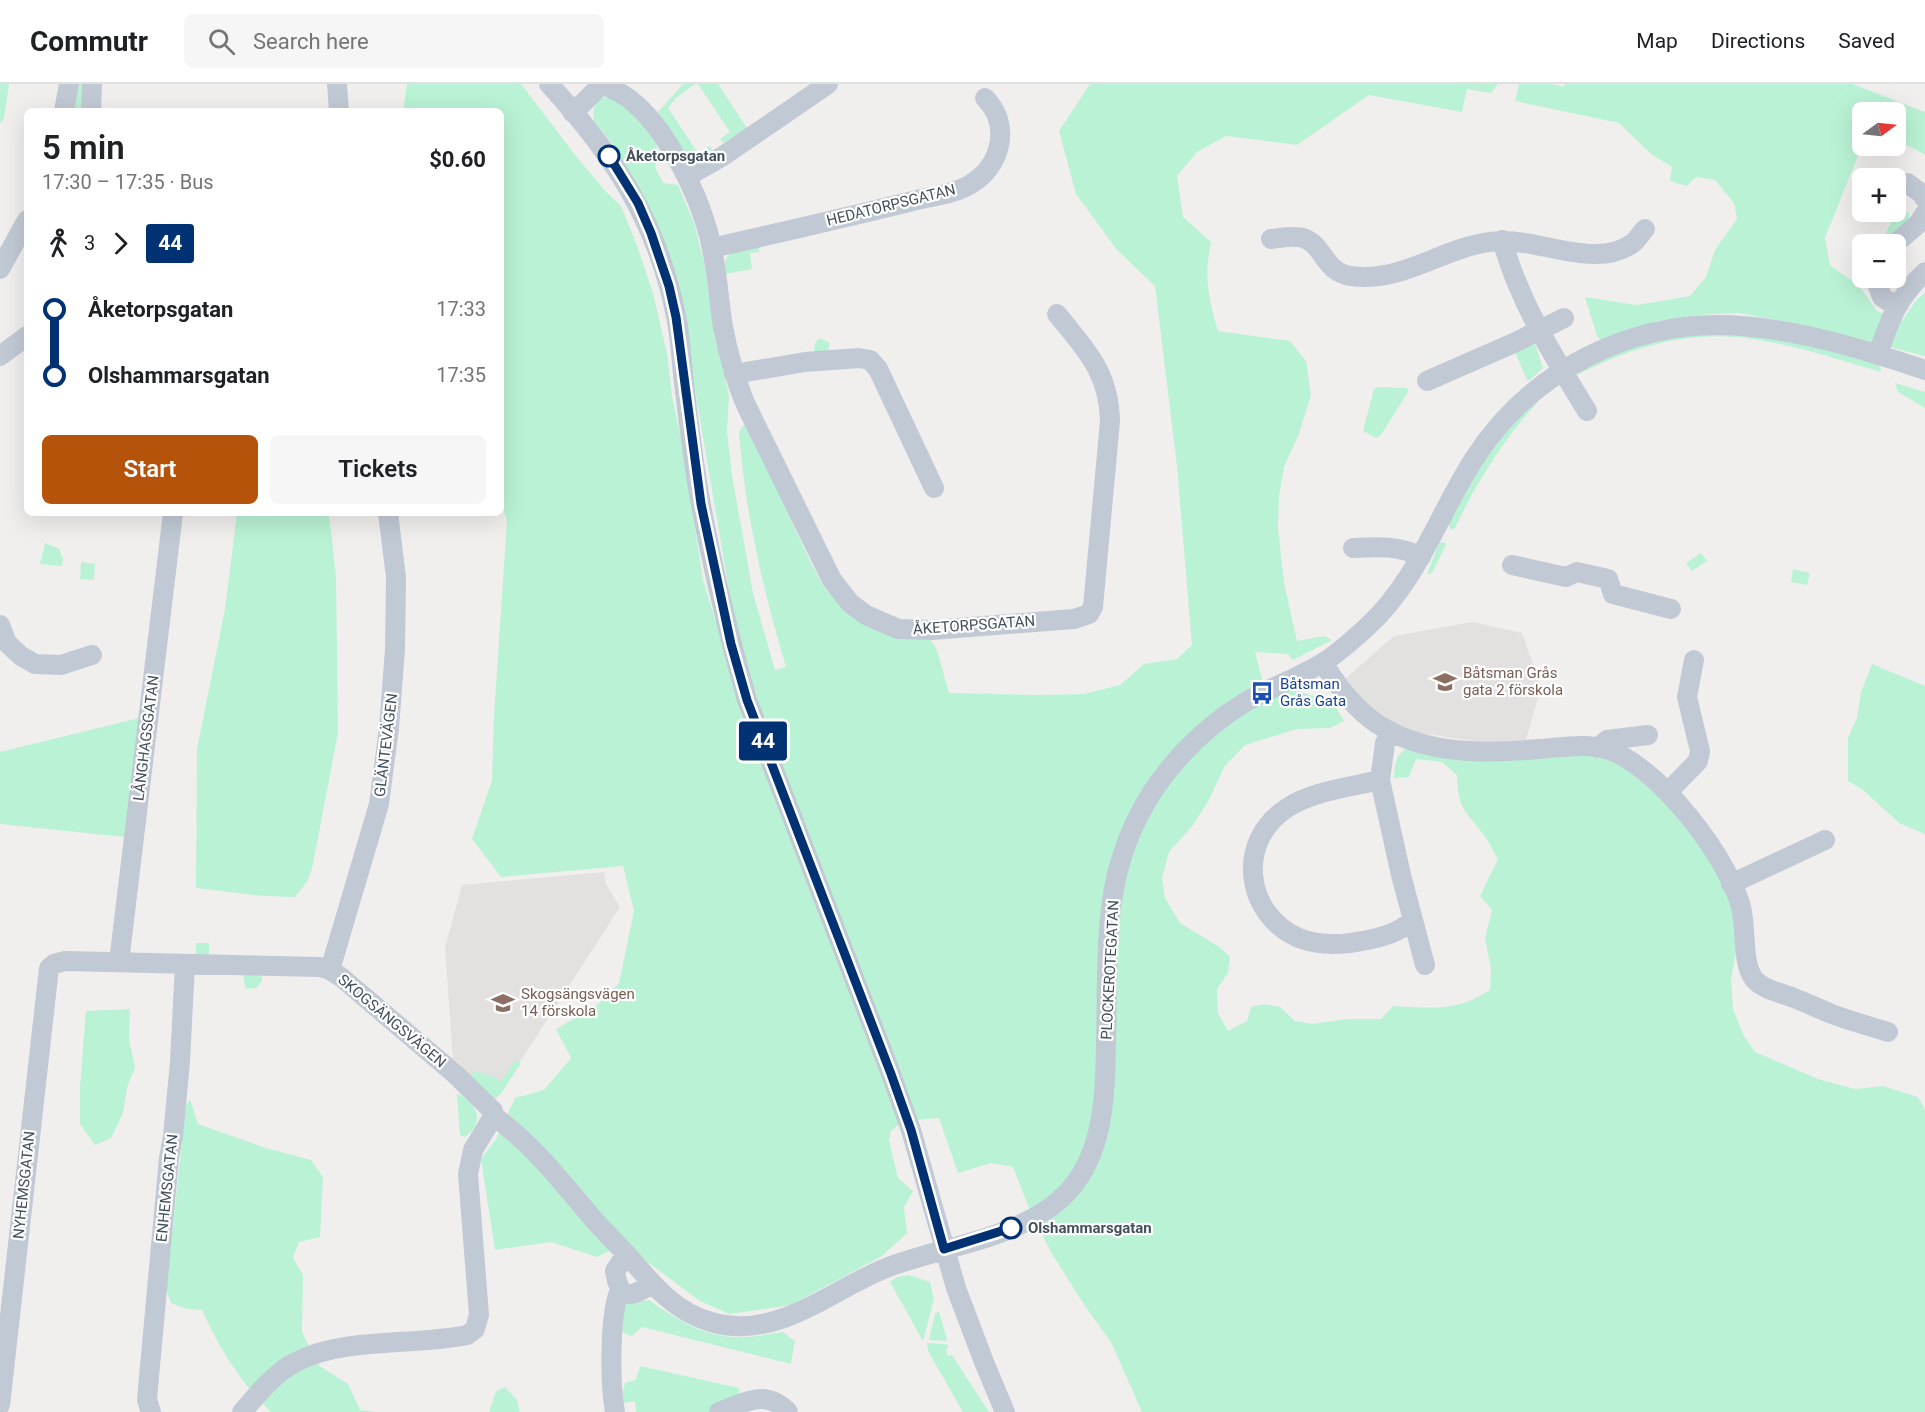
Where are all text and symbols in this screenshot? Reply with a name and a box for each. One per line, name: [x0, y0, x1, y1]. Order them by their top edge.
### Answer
search box: [184, 14, 604, 68]
text: Commutr: [30, 25, 148, 58]
icon: search: [205, 25, 238, 58]
text: Search here: [253, 29, 369, 54]
text: Map: [1636, 29, 1678, 53]
text: Directions: [1711, 29, 1805, 53]
text: Saved: [1838, 29, 1895, 53]
north arrow: [1852, 102, 1906, 156]
map controls: [1852, 102, 1906, 288]
text: 5 min: [42, 128, 125, 167]
marker: Åketorpsgatan: [598, 145, 620, 167]
text: $0.60: [429, 147, 486, 172]
place label: Åketorpsgatan: [626, 147, 725, 165]
button: +: [1852, 168, 1906, 222]
text: 17:30 – 17:35 · Bus: [42, 170, 214, 194]
street label: HEDATORPSGATAN: [825, 180, 957, 230]
icon: walk: [42, 227, 75, 260]
icon: forward: [104, 227, 137, 260]
text: 3: [84, 231, 95, 255]
text: 44: [158, 231, 182, 255]
button: −: [1852, 234, 1906, 288]
text: Åketorpsgatan: [88, 297, 233, 322]
text: 17:33: [436, 297, 486, 321]
text: Olshammarsgatan: [88, 363, 270, 388]
text: 17:35: [436, 363, 486, 387]
button: Start: [42, 435, 258, 504]
button: Tickets: [270, 435, 486, 504]
street label: ÅKETORPSGATAN: [912, 612, 1036, 638]
place label: Båtsman Grås gata 2 förskola: [1463, 664, 1563, 699]
school or university icon: Båtsman Grås gata 2 förskola: [1432, 669, 1458, 695]
street label: LÅNGHAGSGATAN: [129, 674, 163, 802]
place label: Båtsman Grås Gata: [1280, 675, 1346, 710]
bus stop icon: Båtsman Grås Gata: [1249, 680, 1275, 706]
street label: GLÄNTEVÄGEN: [371, 692, 401, 798]
line badge: 44: [736, 722, 790, 760]
text: 44: [751, 729, 775, 753]
street label: PLOCKEROTEGATAN: [1097, 900, 1123, 1040]
street label: SKOGSÄNGSVÄGEN: [334, 971, 450, 1071]
place label: Skogsängsvägen 14 förskola: [521, 985, 635, 1020]
school or university icon: Skogsängsvägen 14 förskola: [490, 990, 516, 1016]
street label: NYHEMSGATAN: [9, 1130, 39, 1240]
street label: ENHEMSGATAN: [152, 1133, 182, 1243]
marker: Olshammarsgatan: [1000, 1217, 1022, 1239]
place label: Olshammarsgatan: [1028, 1219, 1152, 1237]

